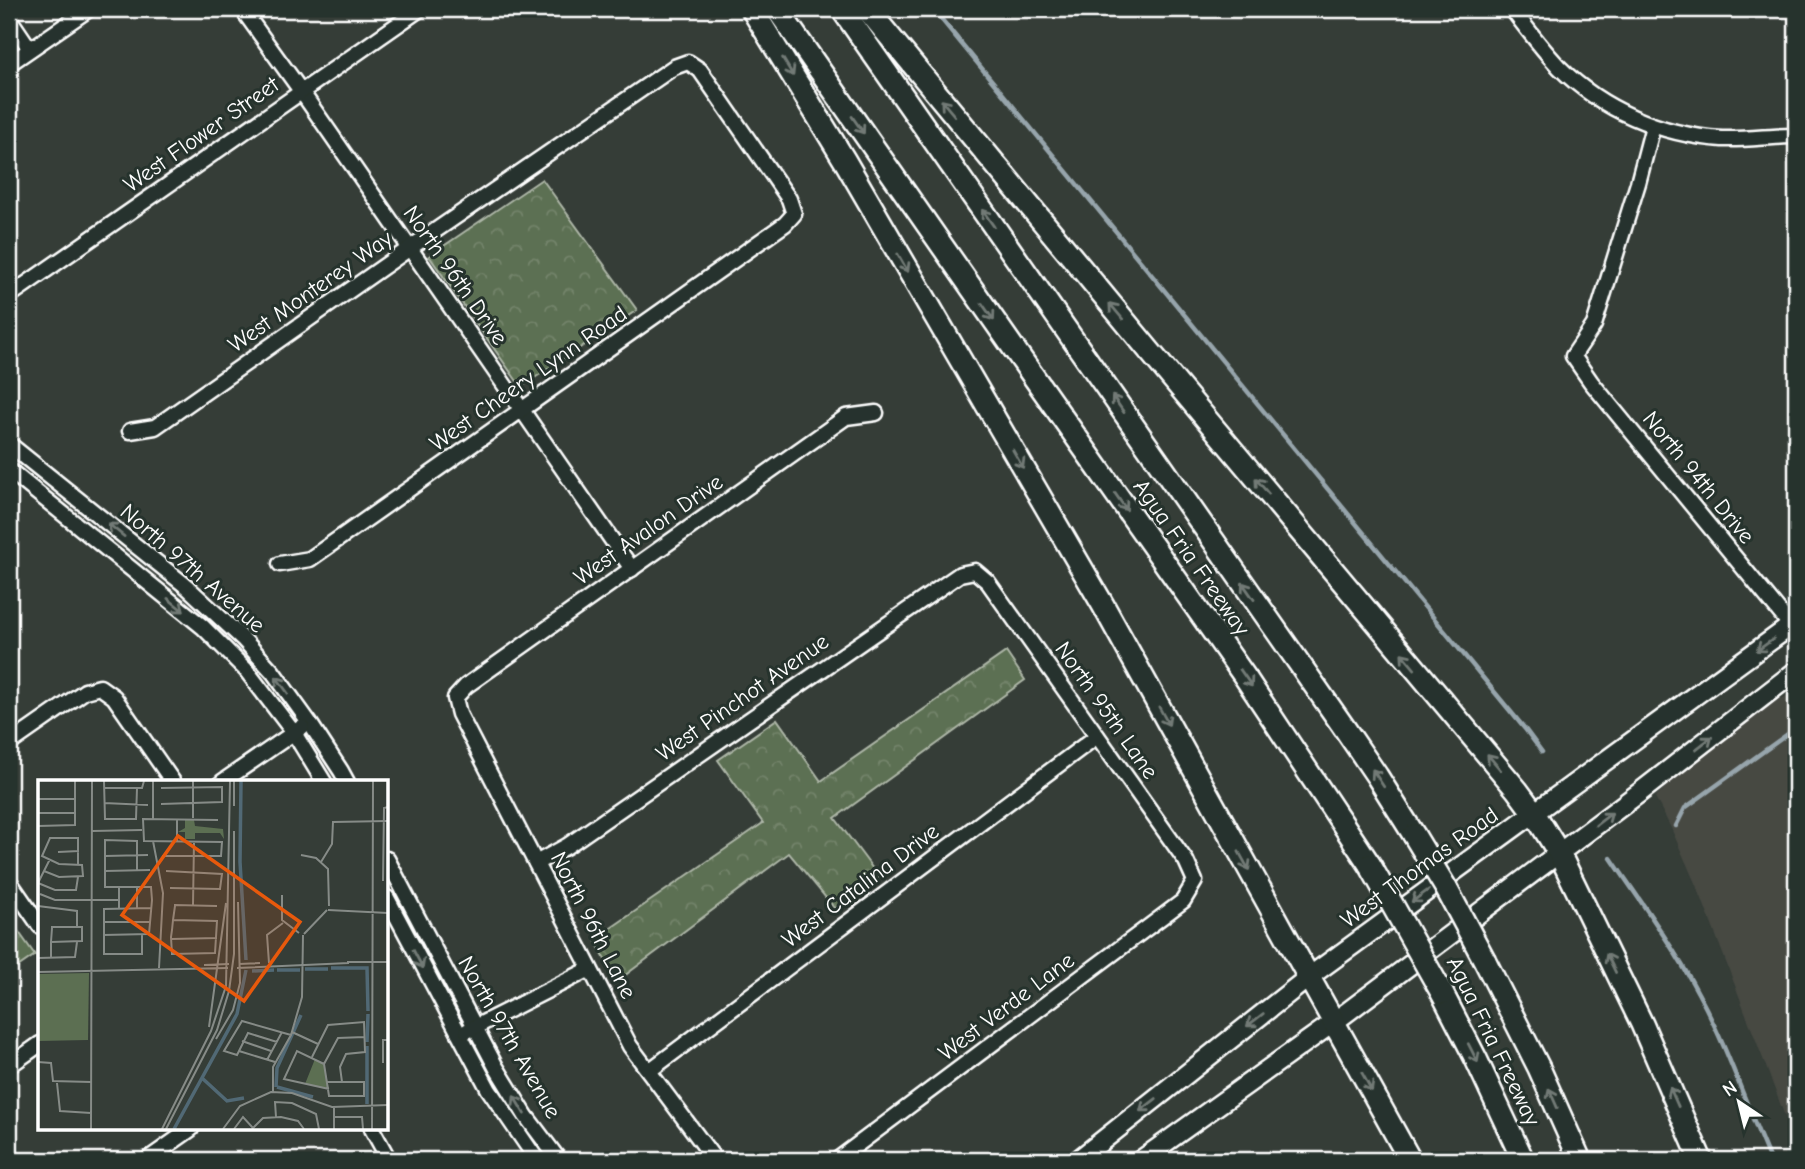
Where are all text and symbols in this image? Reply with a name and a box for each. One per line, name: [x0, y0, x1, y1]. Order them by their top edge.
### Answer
one-way arrow: [781, 56, 795, 76]
street label: West Flower Street: [118, 70, 285, 198]
one-way arrow: [940, 99, 956, 117]
one-way arrow: [851, 115, 865, 134]
street label: North 96th Drive: [398, 200, 514, 350]
one-way arrow: [981, 209, 995, 228]
street label: West Monterey Way: [223, 224, 398, 358]
one-way arrow: [897, 252, 911, 272]
street label: West Cheery Lynn Road: [424, 300, 632, 457]
one-way arrow: [981, 302, 995, 321]
one-way arrow: [1109, 303, 1124, 321]
one-way arrow: [1111, 395, 1125, 414]
street label: North 94th Drive: [1637, 406, 1760, 549]
one-way arrow: [1011, 449, 1025, 469]
street label: West Avalon Drive: [569, 468, 728, 591]
street label: Agua Fria Freeway: [1128, 474, 1256, 641]
one-way arrow: [1254, 478, 1270, 496]
one-way arrow: [1114, 492, 1129, 511]
street label: North 97th Avenue: [115, 498, 270, 639]
one-way arrow: [108, 522, 126, 538]
one-way arrow: [1241, 582, 1255, 601]
one-way arrow: [166, 598, 184, 613]
street label: West Pinchot Avenue: [651, 628, 834, 767]
street label: North 95th Lane: [1049, 636, 1164, 784]
one-way arrow: [1755, 637, 1774, 652]
one-way arrow: [1400, 652, 1416, 670]
one-way arrow: [1239, 668, 1253, 687]
one-way arrow: [275, 676, 289, 695]
one-way arrow: [1158, 705, 1171, 726]
one-way arrow: [1694, 735, 1712, 750]
one-way arrow: [1486, 754, 1502, 772]
one-way arrow: [1371, 768, 1385, 788]
inset map: [38, 780, 388, 1130]
street label: West Thomas Road: [1335, 801, 1503, 934]
one-way arrow: [1595, 812, 1614, 827]
street label: West Catalina Drive: [776, 818, 944, 953]
street label: North 96th Lane: [545, 847, 642, 1003]
one-way arrow: [1238, 850, 1251, 871]
one-way arrow: [1411, 889, 1430, 903]
street label: West Verde Lane: [933, 946, 1080, 1066]
one-way arrow: [412, 948, 426, 969]
street label: North 97th Avenue: [452, 951, 567, 1123]
street label: Agua Fria Freeway: [1441, 952, 1546, 1131]
one-way arrow: [1604, 953, 1618, 974]
one-way arrow: [1247, 1012, 1265, 1027]
one-way arrow: [1467, 1043, 1481, 1063]
north arrow: [1703, 1068, 1773, 1138]
one-way arrow: [1360, 1071, 1374, 1091]
text: N: [1718, 1076, 1741, 1101]
one-way arrow: [1667, 1087, 1680, 1108]
one-way arrow: [1546, 1088, 1559, 1109]
one-way arrow: [512, 1095, 526, 1115]
one-way arrow: [1139, 1097, 1158, 1112]

